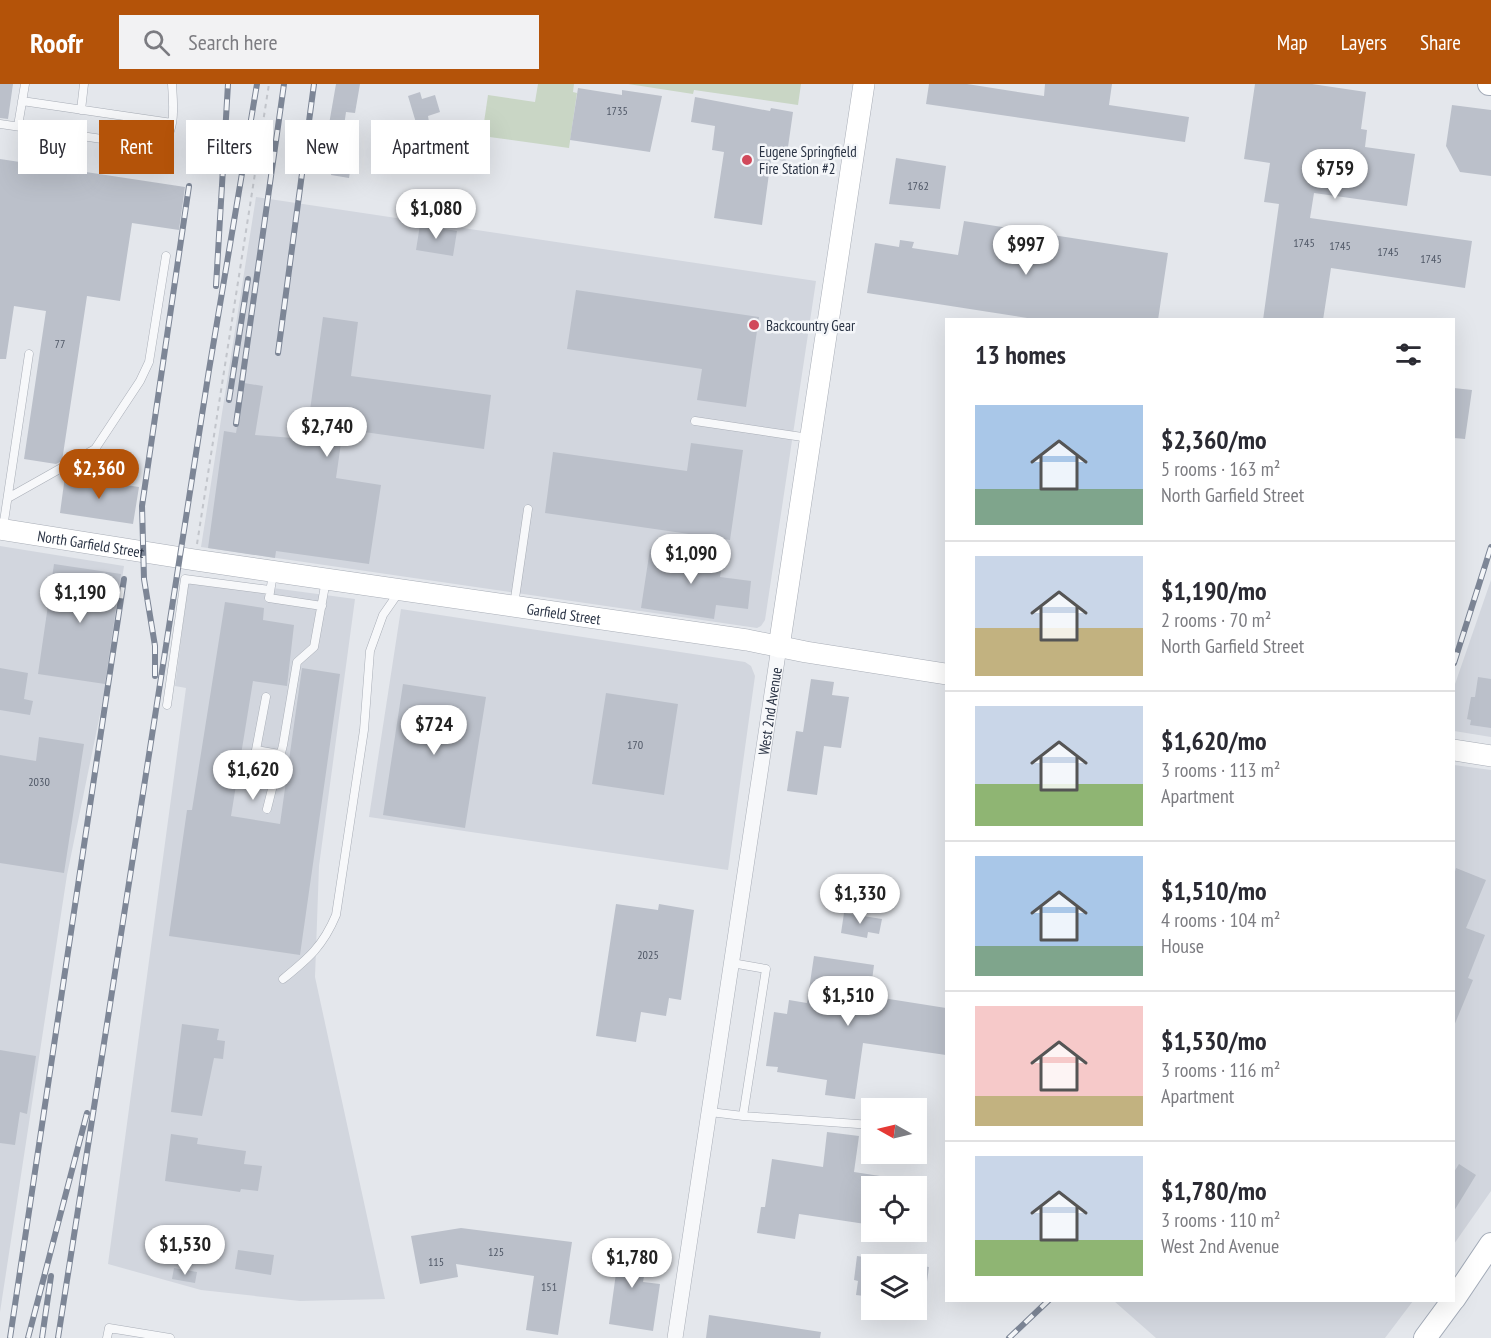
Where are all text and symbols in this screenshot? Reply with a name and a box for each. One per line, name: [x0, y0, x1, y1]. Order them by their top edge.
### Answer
search box: [119, 15, 539, 69]
text: Roofr: [30, 24, 83, 61]
icon: search: [140, 26, 173, 59]
text: Search here: [188, 28, 278, 56]
text: Map: [1277, 29, 1308, 56]
text: Layers: [1341, 29, 1387, 56]
text: Share: [1420, 29, 1461, 56]
house number: 1735: [606, 103, 628, 118]
chip: Buy: [18, 120, 87, 174]
chip: Rent: [99, 120, 174, 174]
chip: Filters: [186, 120, 273, 174]
chip: New: [285, 120, 359, 174]
chip: Apartment: [371, 120, 490, 174]
place label: Eugene Springfield Fire Station #2: [759, 142, 857, 178]
pin: $759: [1299, 149, 1371, 200]
marker: Eugene Springfield Fire Station #2: [740, 153, 754, 167]
text: $759: [1316, 155, 1354, 181]
house number: 1762: [907, 178, 929, 193]
pin: $1,080: [387, 189, 485, 240]
text: $1,080: [410, 195, 462, 221]
pin: $997: [990, 225, 1062, 276]
text: $997: [1007, 231, 1045, 257]
house number: 1745: [1293, 235, 1315, 250]
house number: 1745: [1329, 238, 1351, 253]
house number: 1745: [1377, 244, 1399, 259]
house number: 1745: [1420, 251, 1442, 266]
place label: Backcountry Gear: [766, 316, 856, 335]
marker: Backcountry Gear: [747, 318, 761, 332]
house number: 77: [55, 336, 65, 351]
text: 13 homes: [975, 338, 1066, 371]
icon: filters: [1392, 338, 1425, 371]
pin: $2,740: [278, 407, 376, 458]
text: $2,740: [301, 413, 353, 439]
text: $2,360/mo: [1161, 423, 1267, 456]
icon: home: [1023, 429, 1095, 501]
pin: $2,360: [50, 449, 148, 500]
text: $2,360: [73, 455, 125, 481]
text: 5 rooms · 163 m²: [1161, 456, 1280, 482]
text: North Garfield Street: [1161, 482, 1304, 508]
street label: North Garfield Street: [36, 526, 145, 561]
pin: $1,090: [642, 534, 740, 585]
text: $1,090: [665, 540, 717, 566]
pin: $1,190: [31, 573, 129, 624]
text: $1,190/mo: [1161, 574, 1267, 607]
text: $1,190: [54, 579, 106, 605]
icon: home: [1023, 580, 1095, 652]
street label: Garfield Street: [525, 599, 602, 628]
text: 2 rooms · 70 m²: [1161, 607, 1271, 633]
text: North Garfield Street: [1161, 633, 1304, 659]
street label: West 2nd Avenue: [753, 666, 785, 756]
pin: $724: [398, 705, 470, 756]
text: $724: [415, 711, 453, 737]
text: $1,620/mo: [1161, 724, 1267, 757]
icon: home: [1023, 730, 1095, 802]
house number: 170: [627, 737, 643, 752]
pin: $1,620: [204, 750, 302, 801]
text: $1,620: [227, 756, 279, 782]
text: 3 rooms · 113 m²: [1161, 757, 1280, 783]
house number: 2030: [28, 774, 50, 789]
text: Apartment: [1161, 783, 1234, 809]
pin: $1,330: [811, 874, 909, 925]
text: $1,510/mo: [1161, 874, 1267, 907]
text: $1,330: [834, 880, 886, 906]
icon: home: [1023, 880, 1095, 952]
text: 4 rooms · 104 m²: [1161, 907, 1280, 933]
text: House: [1161, 933, 1204, 959]
house number: 2025: [637, 947, 659, 962]
pin: $1,510: [799, 976, 897, 1027]
text: $1,510: [822, 982, 874, 1008]
text: $1,530/mo: [1161, 1024, 1267, 1057]
icon: home: [1023, 1030, 1095, 1102]
text: 3 rooms · 116 m²: [1161, 1057, 1280, 1083]
text: Apartment: [1161, 1083, 1234, 1109]
north arrow: [861, 1098, 927, 1164]
map controls: [861, 1098, 927, 1320]
text: $1,780/mo: [1161, 1174, 1267, 1207]
button: locate: [861, 1176, 927, 1242]
icon: home: [1023, 1180, 1095, 1252]
text: 3 rooms · 110 m²: [1161, 1207, 1280, 1233]
pin: $1,530: [136, 1225, 234, 1276]
text: $1,530: [159, 1231, 211, 1257]
text: West 2nd Avenue: [1161, 1233, 1279, 1259]
pin: $1,780: [583, 1238, 681, 1289]
house number: 125: [488, 1244, 504, 1259]
text: $1,780: [606, 1244, 658, 1270]
house number: 115: [428, 1254, 444, 1269]
button: layers: [861, 1254, 927, 1320]
house number: 151: [541, 1279, 557, 1294]

